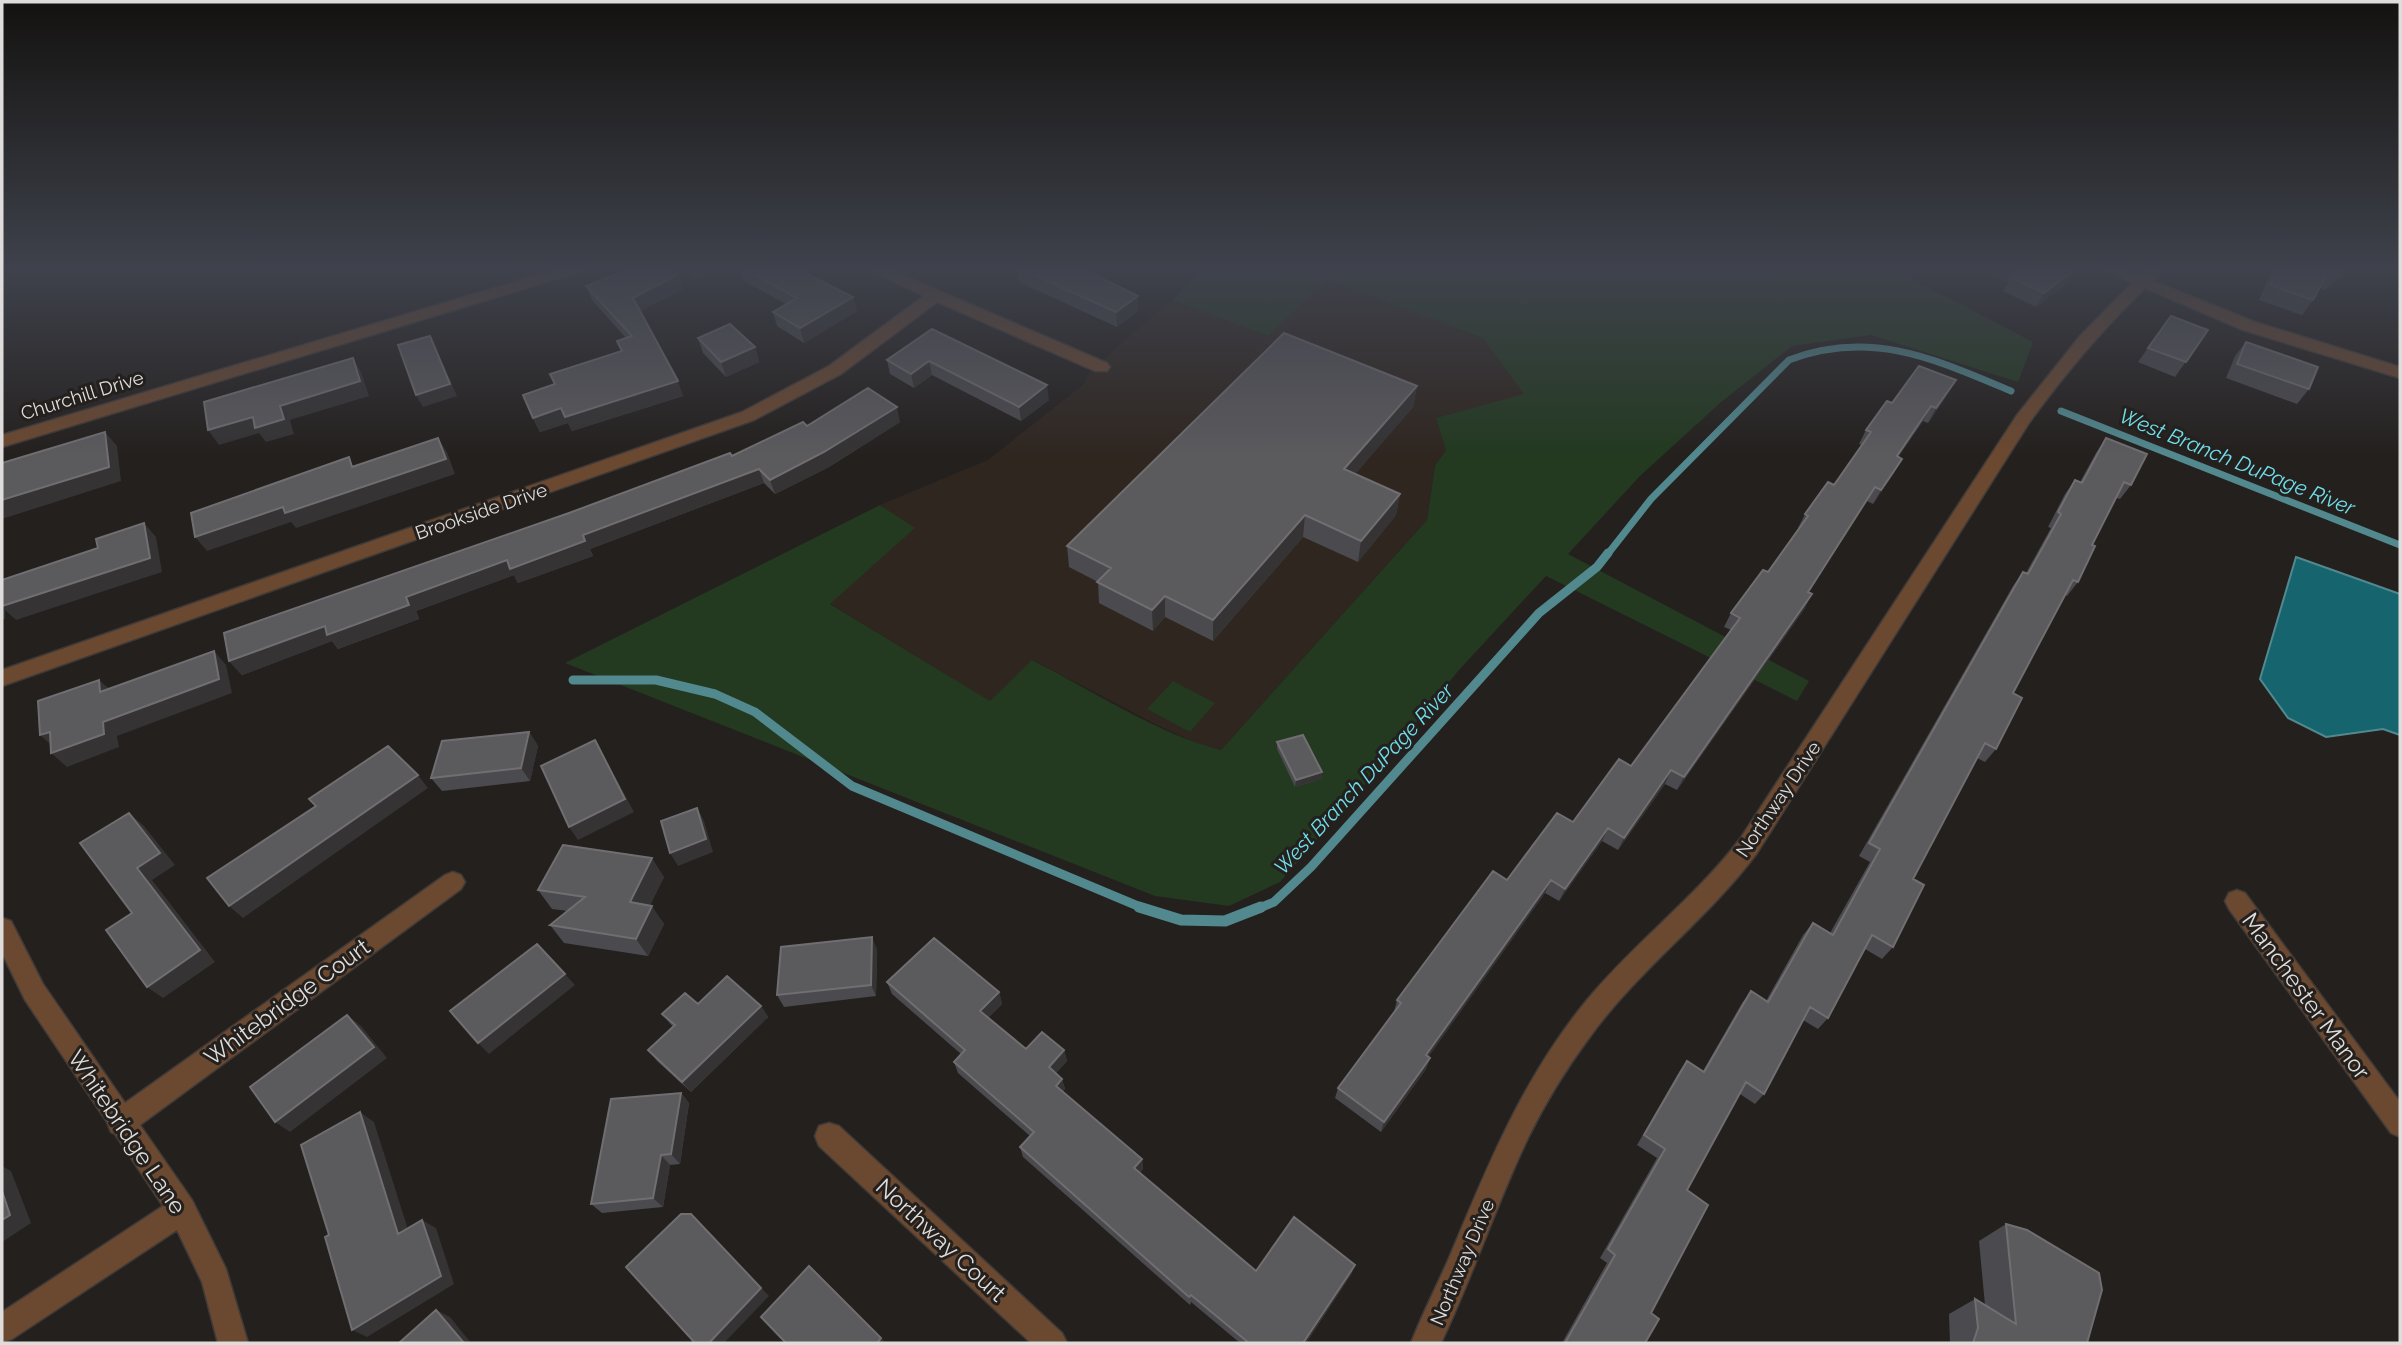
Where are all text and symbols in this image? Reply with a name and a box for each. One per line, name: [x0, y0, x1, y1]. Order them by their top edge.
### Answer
street label: Churchill Drive: [18, 366, 146, 424]
water label: West Branch DuPage River: [2116, 403, 2359, 521]
street label: Brookside Drive: [412, 478, 550, 544]
water label: West Branch DuPage River: [1269, 677, 1459, 879]
street label: Northway Drive: [1731, 737, 1825, 861]
street label: Manchester Manor: [2237, 907, 2376, 1084]
street label: Whitebridge Court: [199, 932, 375, 1071]
street label: Whitebridge Lane: [63, 1045, 192, 1219]
street label: Northway Court: [871, 1173, 1012, 1307]
street label: Northway Drive: [1426, 1196, 1498, 1328]

